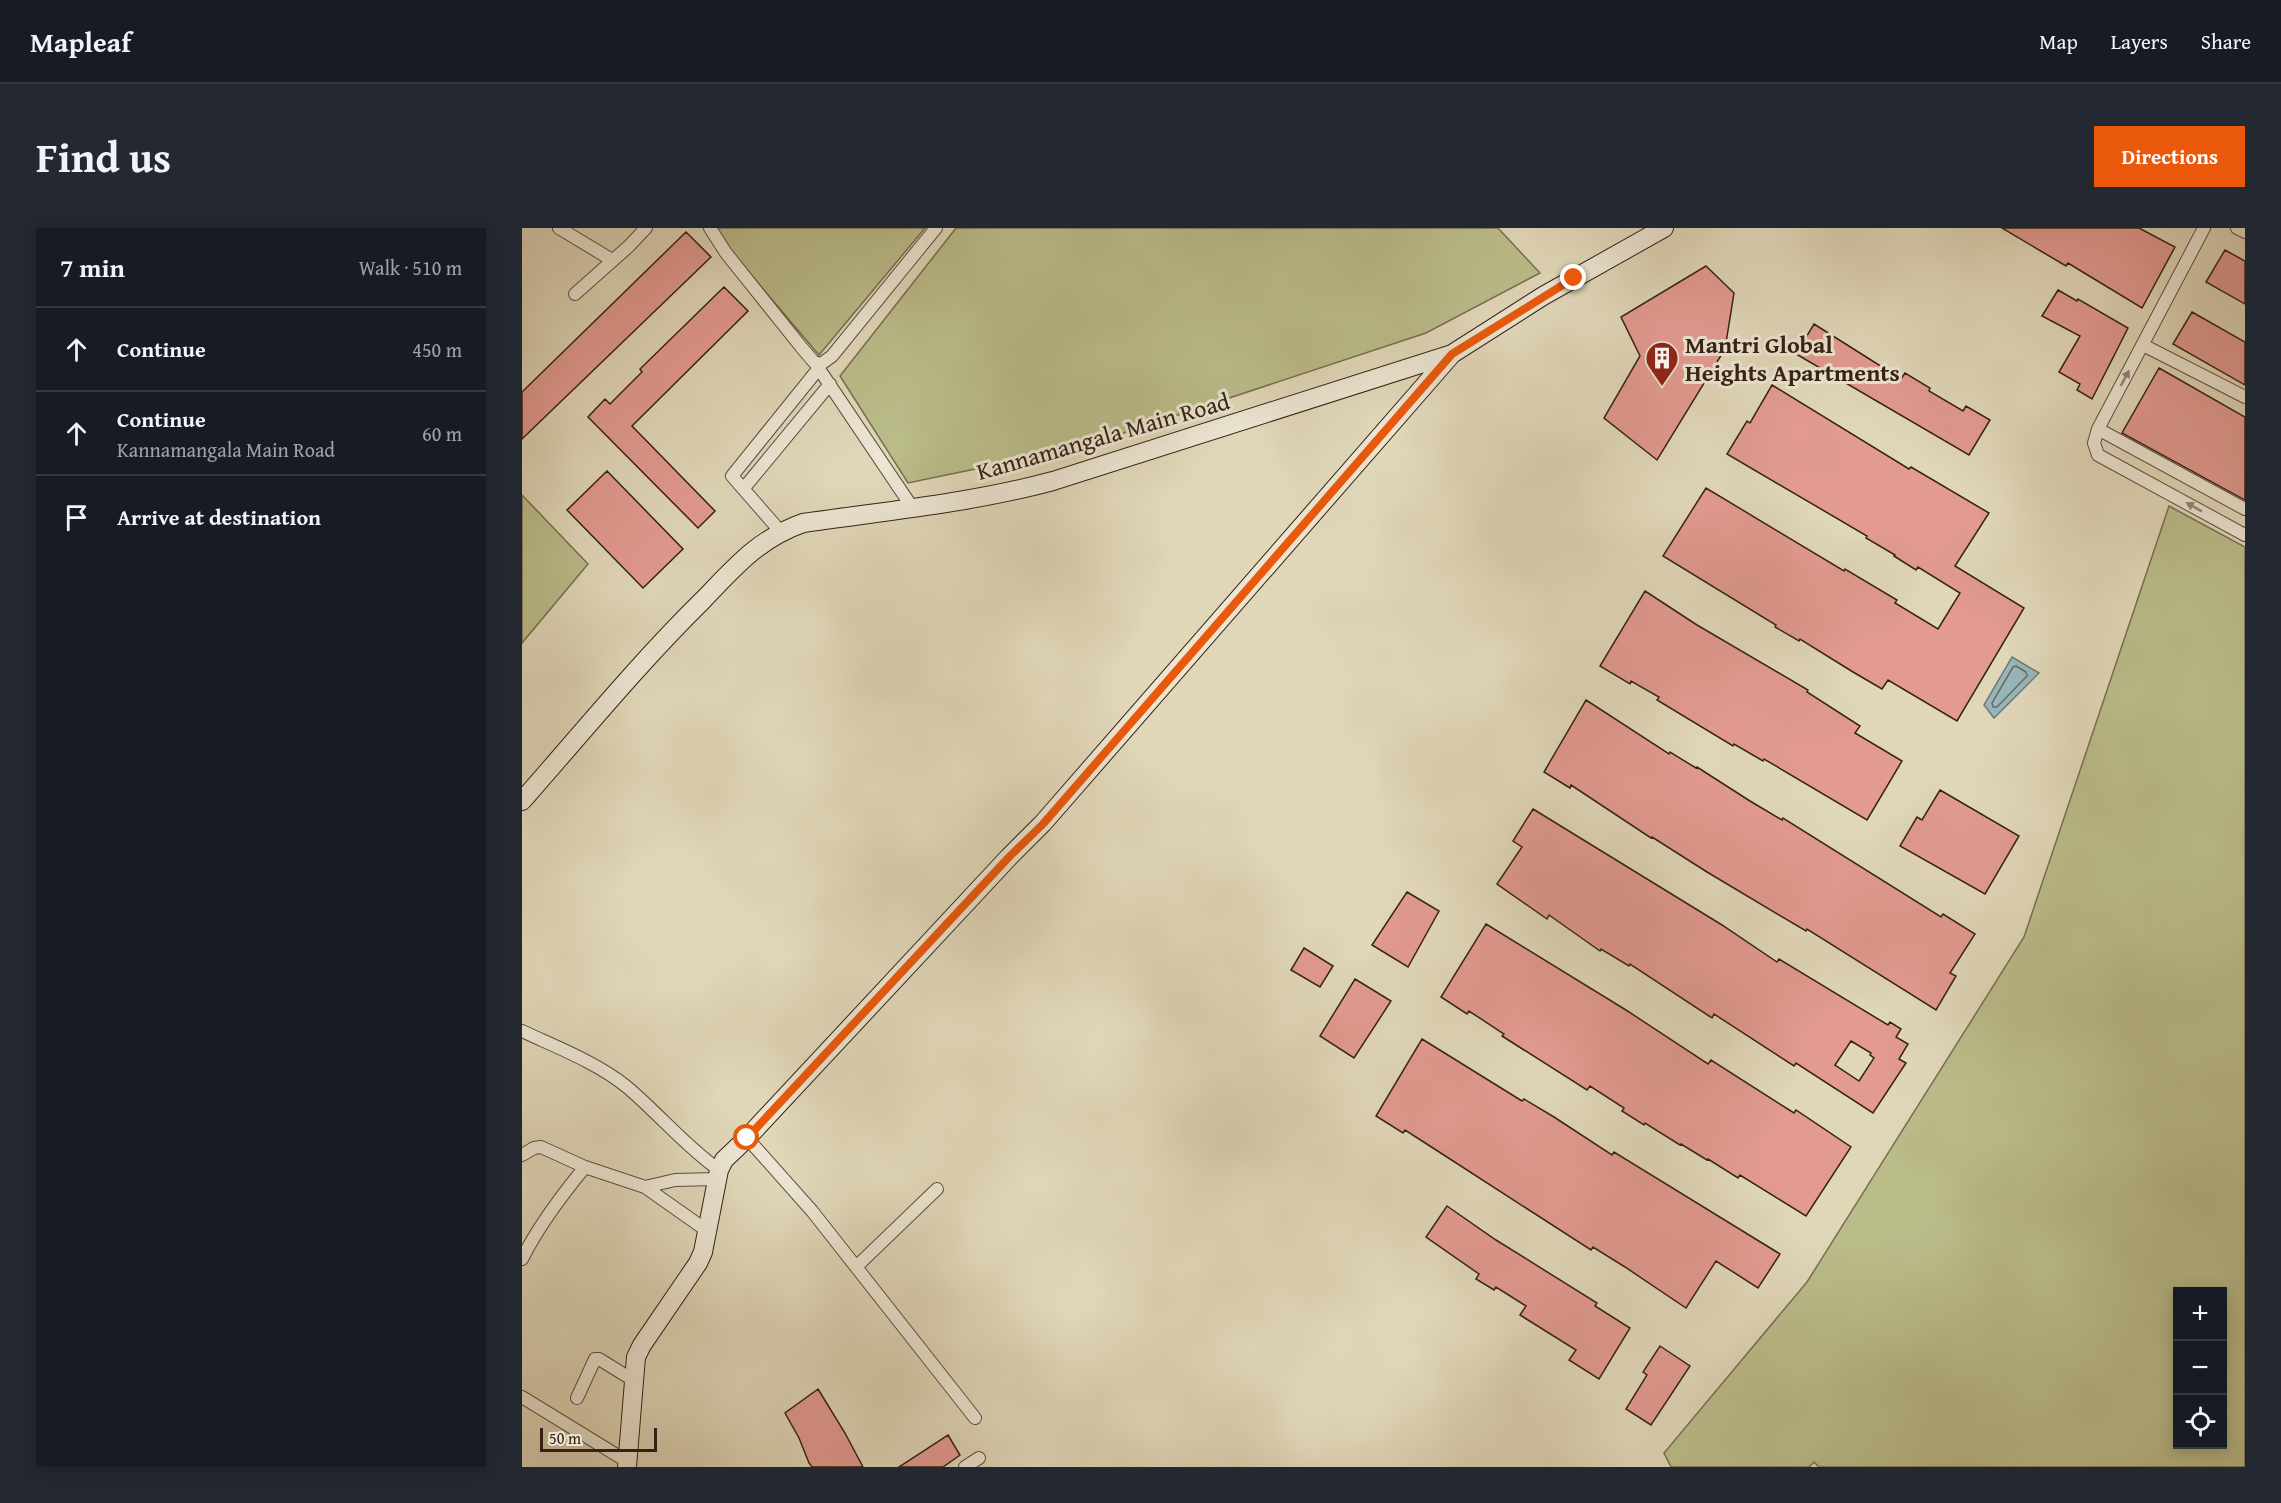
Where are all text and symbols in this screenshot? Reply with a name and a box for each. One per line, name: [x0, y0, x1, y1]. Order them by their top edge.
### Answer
text: Mapleaf: [30, 21, 131, 62]
text: Map: [2039, 26, 2078, 57]
text: Layers: [2111, 26, 2168, 57]
text: Share: [2201, 26, 2251, 57]
text: Find us: [36, 126, 171, 187]
button: Directions: [2094, 126, 2245, 187]
text: 7 min: [60, 248, 125, 287]
text: Walk · 510 m: [359, 253, 462, 282]
route end: [1560, 264, 1586, 290]
place label: Mantri Global Heights Apartments: [1685, 327, 1900, 390]
icon: ahead: [60, 333, 93, 366]
text: Continue: [117, 333, 206, 365]
text: 450 m: [412, 335, 462, 364]
building icon: Mantri Global Heights Apartments: [1644, 340, 1680, 387]
one-way arrow: [2121, 369, 2130, 386]
street label: Kannamangala Main Road: [972, 383, 1234, 489]
text: Continue: [117, 403, 206, 435]
icon: ahead: [60, 417, 93, 450]
text: 60 m: [422, 419, 462, 448]
text: Kannamangala Main Road: [117, 435, 335, 464]
icon: arrive: [60, 501, 93, 534]
text: Arrive at destination: [117, 501, 321, 533]
one-way arrow: [2185, 502, 2202, 512]
route start: [733, 1124, 759, 1150]
map controls: [2173, 1287, 2227, 1449]
button: +: [2173, 1287, 2227, 1341]
button: −: [2173, 1341, 2227, 1395]
button: locate: [2173, 1395, 2227, 1449]
scale bar: [540, 1425, 657, 1452]
text: 50 m: [549, 1426, 581, 1450]

